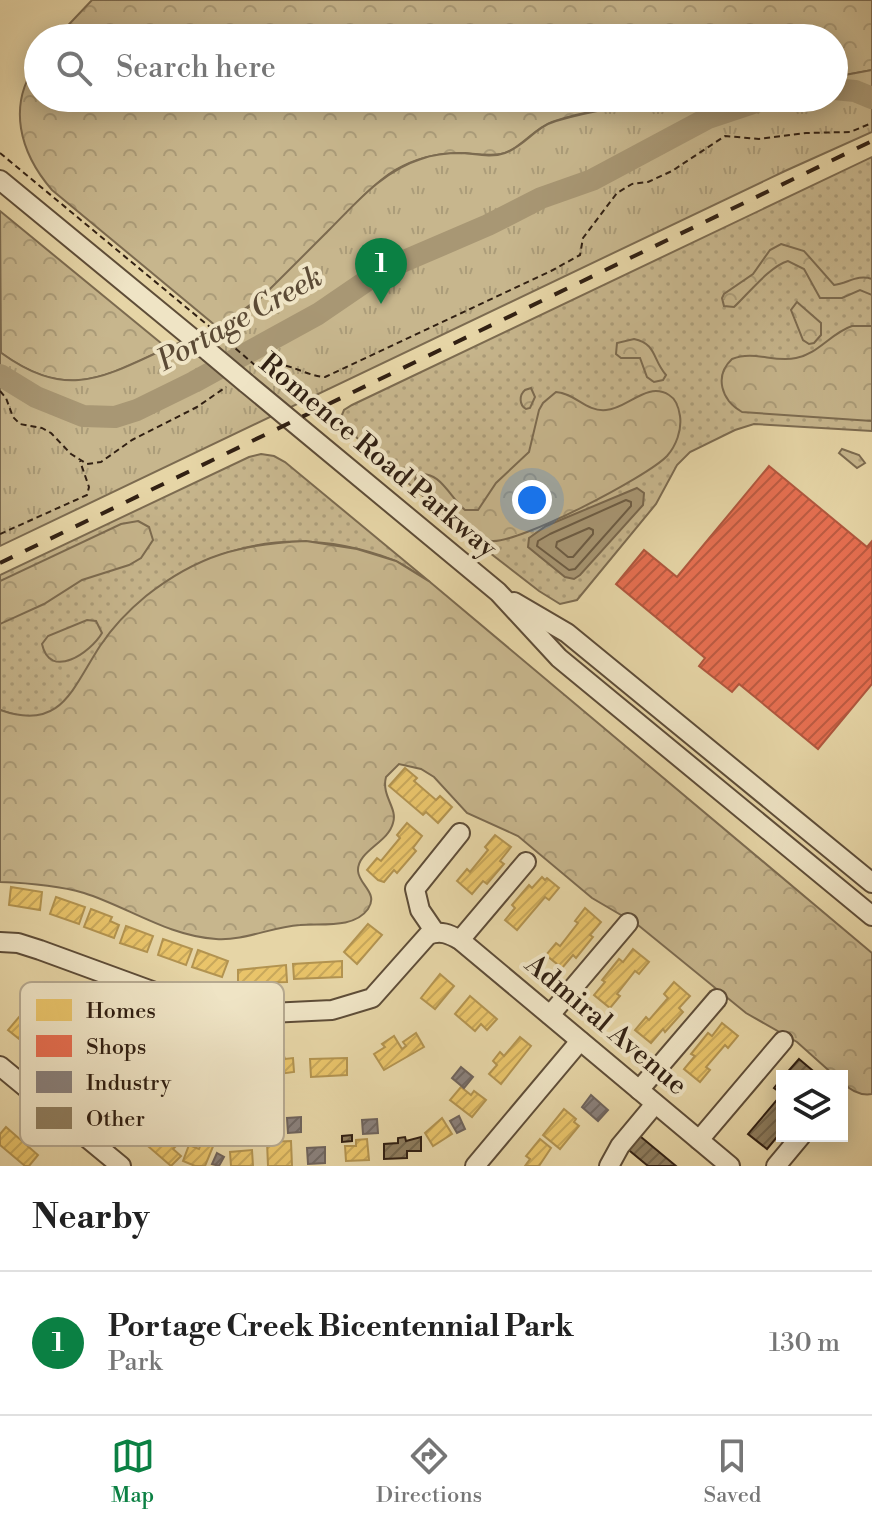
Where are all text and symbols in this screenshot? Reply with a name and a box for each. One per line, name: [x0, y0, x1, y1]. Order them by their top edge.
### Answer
search box: [24, 24, 848, 112]
icon: search: [52, 46, 96, 90]
text: Search here: [116, 49, 276, 87]
pin: 1: [355, 238, 407, 304]
water label: Portage Creek: [150, 258, 329, 380]
street label: Romence Road Parkway: [252, 346, 505, 566]
your location: [512, 480, 552, 520]
street label: Admiral Avenue: [517, 946, 694, 1103]
legend: [20, 982, 284, 1146]
text: Homes: [86, 998, 156, 1025]
text: Shops: [86, 1034, 146, 1061]
text: Industry: [86, 1070, 171, 1097]
map controls: [776, 1070, 848, 1142]
button: layers: [776, 1070, 848, 1142]
text: Other: [86, 1106, 145, 1133]
text: Nearby: [32, 1197, 150, 1239]
text: Portage Creek Bicentennial Park: [108, 1308, 573, 1346]
text: 1: [52, 1327, 64, 1359]
text: 130 m: [769, 1327, 840, 1359]
text: Park: [108, 1346, 162, 1378]
tab: Map: [111, 1434, 155, 1509]
tab: Directions: [376, 1434, 482, 1509]
tab: Saved: [704, 1434, 761, 1509]

